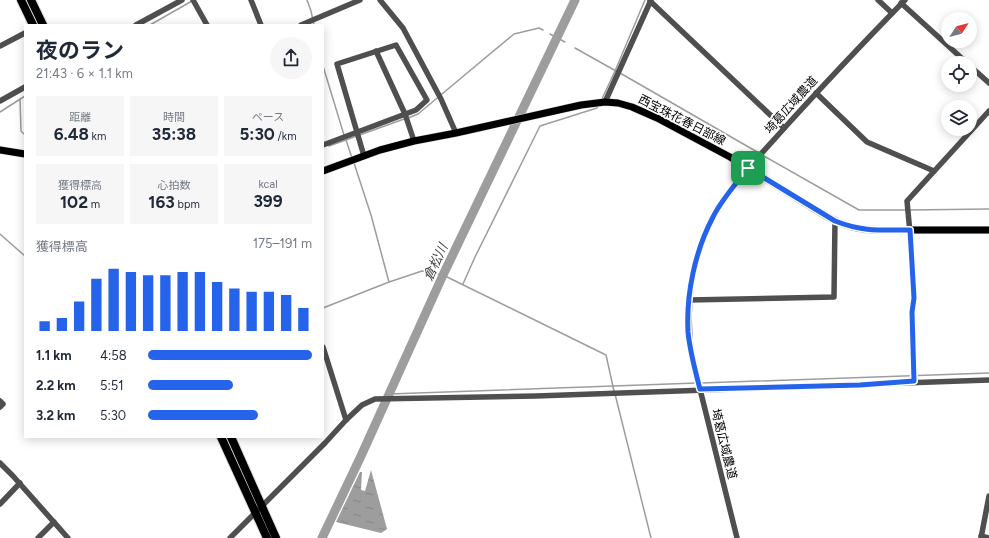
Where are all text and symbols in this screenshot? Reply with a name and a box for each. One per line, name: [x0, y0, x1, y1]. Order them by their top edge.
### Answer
north arrow: [941, 12, 977, 48]
map controls: [941, 12, 977, 136]
text: 夜のラン: [36, 37, 124, 64]
button: share: [270, 37, 312, 79]
button: locate: [941, 56, 977, 92]
text: 21:43 · 6 × 1.1 km: [36, 66, 133, 81]
street label: 埼葛広域農道: [762, 74, 820, 136]
street label: 西宝珠花春日部線: [636, 92, 728, 148]
button: layers: [941, 100, 977, 136]
text: 距離: [69, 111, 91, 124]
text: 時間: [163, 111, 185, 124]
text: ペース: [252, 111, 284, 124]
text: 6.48: [54, 124, 89, 144]
text: 35:38: [152, 124, 196, 144]
text: 5:30: [239, 124, 275, 144]
text: km: [89, 130, 106, 143]
text: /km: [275, 130, 297, 143]
pin: [731, 151, 765, 185]
icon: arrive: [737, 157, 759, 179]
text: kcal: [258, 178, 278, 191]
text: 獲得標高: [58, 179, 102, 192]
text: 心拍数: [158, 179, 191, 192]
text: 399: [253, 191, 283, 211]
text: 102: [60, 192, 88, 212]
text: 163: [148, 192, 175, 212]
text: m: [88, 198, 100, 211]
text: bpm: [175, 198, 200, 211]
text: 175–191 m: [253, 236, 312, 251]
text: 獲得標高: [36, 239, 88, 254]
water label: 倉松川: [420, 240, 451, 283]
text: 1.1 km: [36, 348, 72, 363]
text: 4:58: [100, 348, 127, 363]
text: 2.2 km: [36, 378, 76, 393]
text: 5:51: [100, 378, 124, 393]
street label: 埼葛広域農道: [708, 407, 740, 481]
text: 3.2 km: [36, 408, 75, 423]
text: 5:30: [100, 408, 126, 423]

